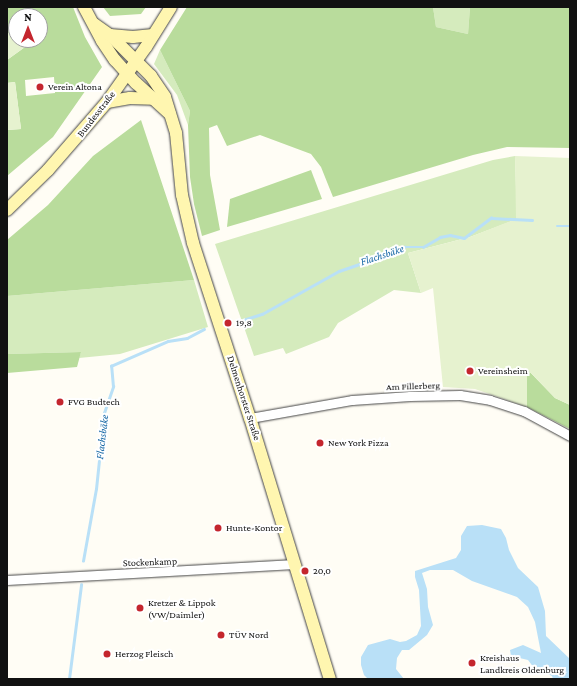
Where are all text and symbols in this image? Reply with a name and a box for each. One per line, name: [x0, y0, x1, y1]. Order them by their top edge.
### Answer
north arrow: [8, 8, 48, 48]
text: N: [24, 11, 32, 23]
place label: Verein Altona: [48, 81, 102, 93]
marker: Verein Altona: [35, 82, 45, 92]
street label: Bundesstraße: [74, 89, 118, 139]
water label: Flachsbäke: [359, 242, 405, 268]
place label: 19,8: [236, 317, 252, 329]
marker: 19,8: [223, 318, 233, 328]
street label: Delmenhorster Straße: [225, 354, 263, 442]
place label: Vereinsheim: [478, 365, 528, 377]
marker: Vereinsheim: [465, 366, 475, 376]
street label: Am Fillerberg: [386, 379, 440, 393]
place label: FVG Budtech: [68, 396, 120, 408]
marker: FVG Budtech: [55, 397, 65, 407]
water label: Flachsbäke: [93, 414, 111, 460]
place label: New York Pizza: [328, 437, 389, 449]
marker: New York Pizza: [315, 438, 325, 448]
place label: Hunte-Kontor: [226, 522, 282, 534]
marker: Hunte-Kontor: [213, 523, 223, 533]
street label: Stockenkamp: [123, 555, 177, 569]
place label: 20,0: [313, 565, 331, 577]
marker: 20,0: [300, 566, 310, 576]
place label: Kretzer & Lippok (VW/Daimler): [148, 596, 215, 620]
marker: Kretzer & Lippok (VW/Daimler): [135, 603, 145, 613]
place label: TÜV Nord: [229, 629, 269, 641]
marker: TÜV Nord: [216, 630, 226, 640]
place label: Herzog Fleisch: [115, 648, 173, 660]
marker: Herzog Fleisch: [102, 649, 112, 659]
place label: Kreishaus Landkreis Oldenburg: [480, 651, 564, 674]
marker: Kreishaus Landkreis Oldenburg: [467, 658, 477, 668]

